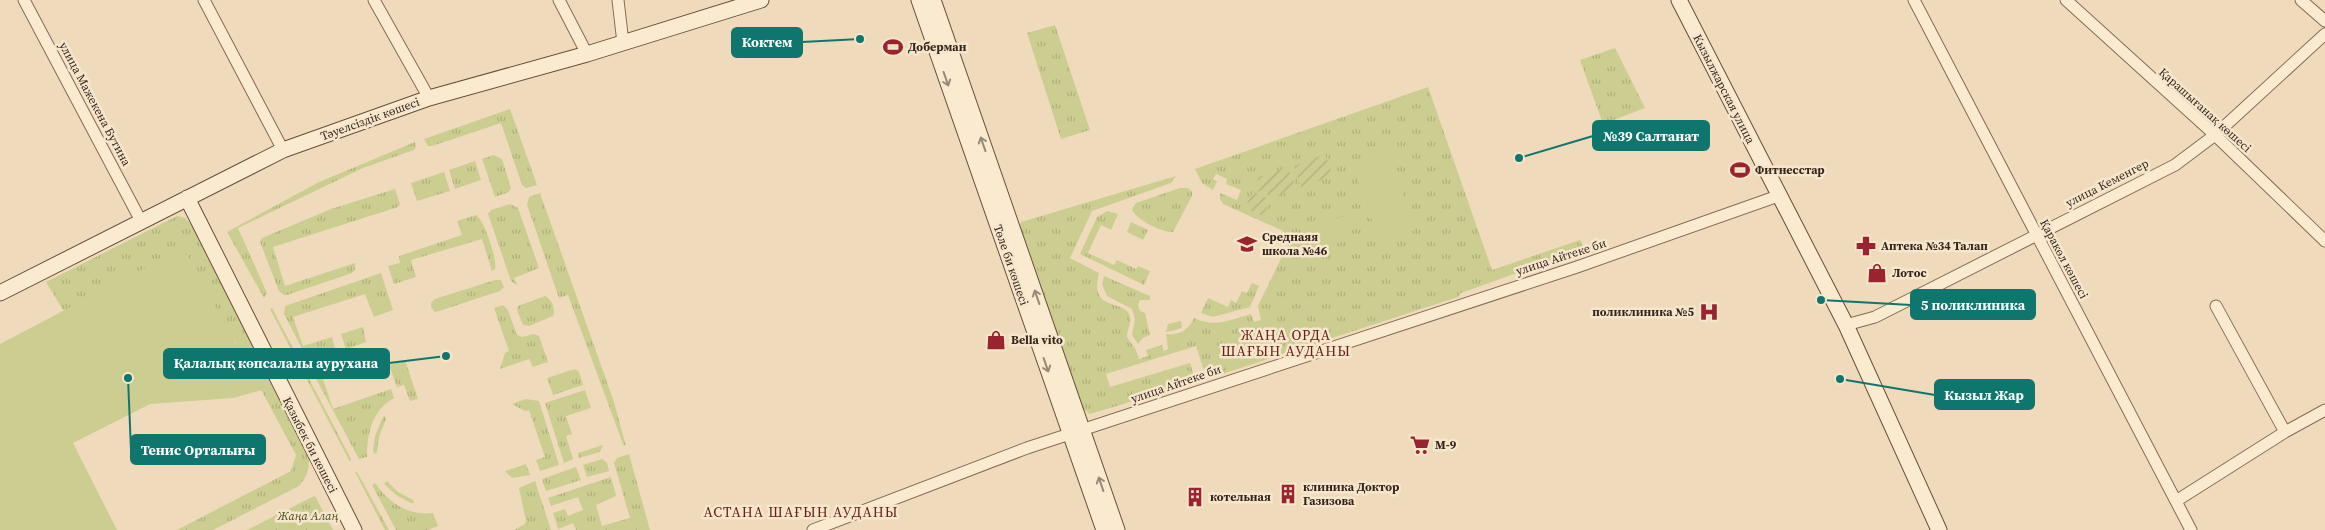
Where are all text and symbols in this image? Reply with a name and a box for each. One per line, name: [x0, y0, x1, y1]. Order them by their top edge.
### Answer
callout: Коктем: [732, 28, 802, 57]
street label: Кызылжарская улица: [1689, 31, 1759, 147]
text: Коктем: [742, 32, 792, 52]
sports icon: Доберман: [882, 36, 904, 58]
street label: улица Мажекена Бутина: [55, 39, 135, 170]
place label: Доберман: [908, 39, 967, 55]
street label: Қарашығанақ көшесі: [2155, 64, 2255, 156]
one-way arrow: [942, 71, 951, 86]
street label: Тәуелсіздік көшесі: [318, 94, 422, 144]
callout: №39 Салтанат: [1593, 121, 1709, 150]
text: №39 Салтанат: [1603, 126, 1699, 146]
one-way arrow: [978, 137, 987, 152]
street label: улица Кеменгер: [2063, 155, 2151, 211]
sports icon: Фитнесстар: [1729, 159, 1751, 181]
place label: Фитнесстар: [1755, 162, 1825, 178]
street label: Қаракөл көшесі: [2036, 216, 2092, 302]
street label: Төле би көшесі: [990, 223, 1032, 308]
place label: Среднаяя школа №46: [1262, 229, 1328, 259]
school or university icon: Среднаяя школа №46: [1236, 233, 1258, 255]
street label: улица Айтеке би: [1514, 235, 1608, 279]
pharmacy icon: Аптека №34 Талап: [1855, 235, 1877, 257]
place label: Аптека №34 Талап: [1881, 238, 1988, 254]
shop icon: Лотос: [1866, 262, 1888, 284]
place label: Лотос: [1892, 265, 1927, 281]
one-way arrow: [1031, 290, 1041, 306]
callout: 5 поликлиника: [1911, 290, 2035, 319]
text: 5 поликлиника: [1921, 295, 2026, 315]
hospital icon: поликлиника №5: [1698, 301, 1720, 323]
place label: поликлиника №5: [1592, 304, 1694, 320]
district label: ЖАҢА ОРДА ШАҒЫН АУДАНЫ: [1221, 325, 1351, 361]
shop icon: Bella vito: [985, 329, 1007, 351]
place label: Bella vito: [1011, 332, 1063, 348]
callout: Қалалық көпсалалы аурухана: [164, 349, 389, 378]
text: Қалалық көпсалалы аурухана: [174, 353, 379, 373]
one-way arrow: [1042, 357, 1051, 372]
street label: улица Айтеке би: [1129, 361, 1223, 407]
callout: Кызыл Жар: [1935, 380, 2034, 409]
text: Кызыл Жар: [1944, 385, 2024, 405]
street label: Қазыбек би көшесі: [279, 394, 341, 496]
supermarket icon: M-9: [1409, 434, 1431, 456]
callout: Тенис Орталығы: [131, 435, 265, 464]
place label: M-9: [1435, 437, 1457, 453]
text: Тенис Орталығы: [141, 440, 255, 460]
one-way arrow: [1096, 477, 1105, 492]
place label: клиника Доктор Газизова: [1303, 479, 1399, 509]
building icon: клиника Доктор Газизова: [1277, 483, 1299, 505]
building icon: котельная: [1184, 486, 1206, 508]
place label: котельная: [1210, 489, 1271, 505]
district label: АСТАНА ШАҒЫН АУДАНЫ: [704, 502, 898, 522]
park label: Жаңа Алаң: [277, 508, 339, 524]

